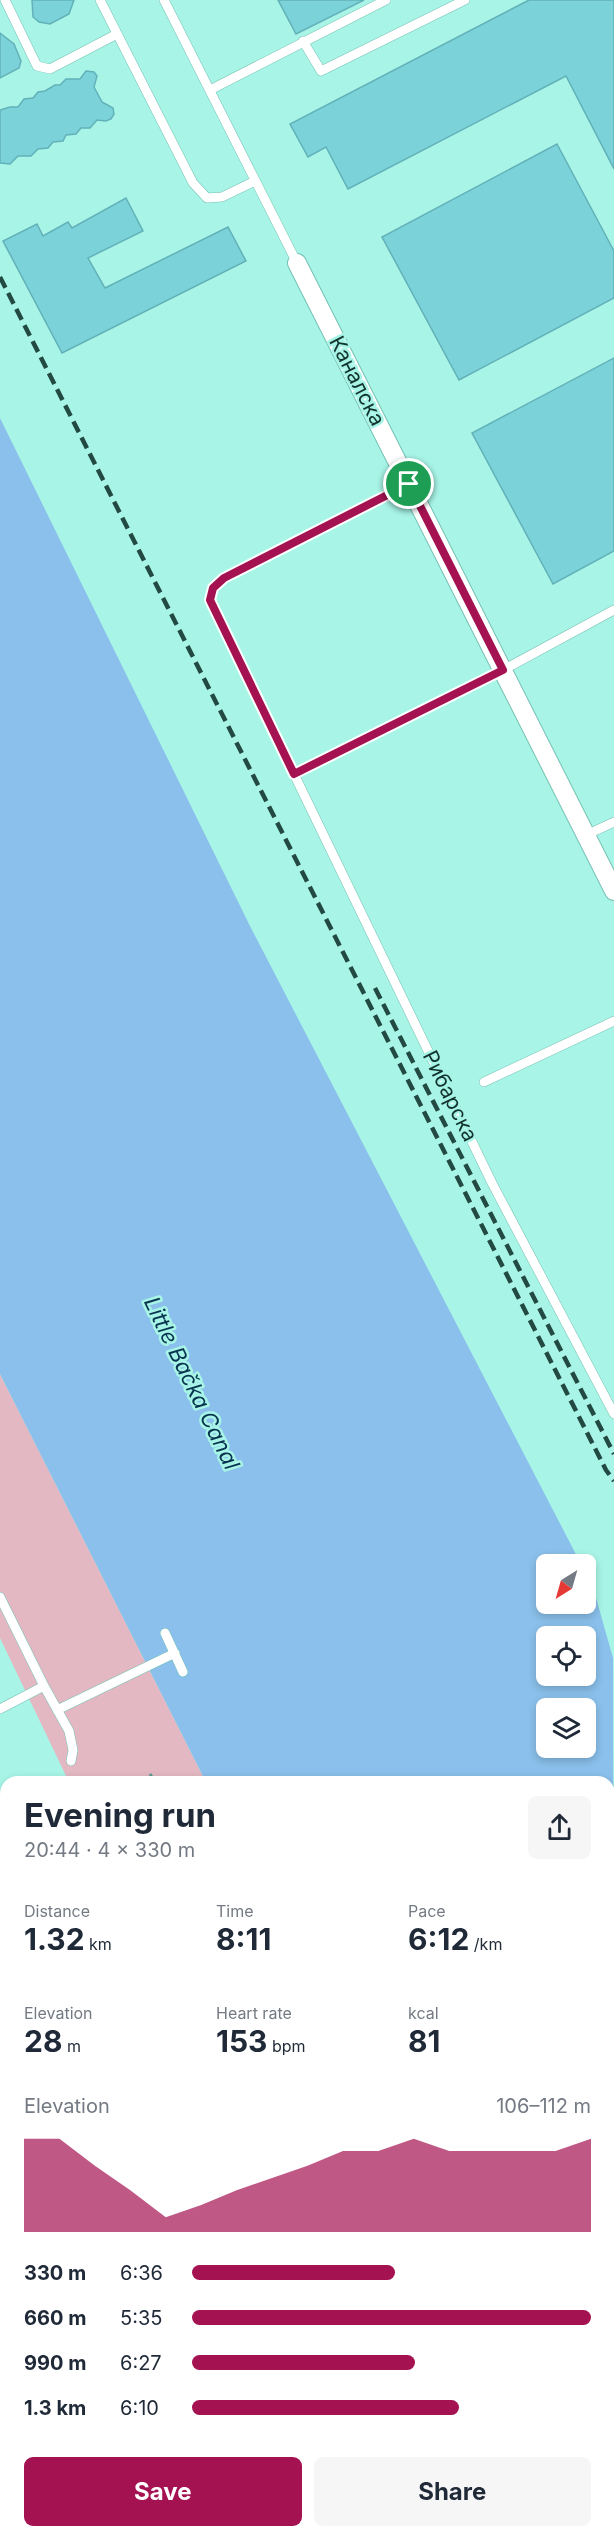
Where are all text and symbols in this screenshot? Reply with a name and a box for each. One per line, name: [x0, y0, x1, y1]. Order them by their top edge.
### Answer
street label: Каналска: [324, 332, 391, 430]
pin: [383, 458, 434, 509]
icon: arrive: [392, 467, 425, 500]
street label: Рибарска: [418, 1046, 483, 1145]
water label: Little Bačka Canal: [139, 1292, 245, 1474]
north arrow: [536, 1554, 596, 1614]
map controls: [536, 1554, 596, 1758]
button: locate: [536, 1626, 596, 1686]
button: layers: [536, 1698, 596, 1758]
text: Evening run: [24, 1795, 216, 1835]
button: share: [528, 1796, 591, 1859]
text: 20:44 · 4 × 330 m: [24, 1838, 195, 1862]
text: Distance: [24, 1901, 90, 1921]
text: Time: [216, 1901, 254, 1921]
text: Pace: [408, 1901, 446, 1921]
text: 1.32: [24, 1921, 85, 1957]
text: 8:11: [216, 1921, 271, 1957]
text: 6:12: [408, 1921, 469, 1957]
text: km: [85, 1934, 112, 1954]
text: /km: [469, 1934, 502, 1954]
text: Elevation: [24, 2003, 93, 2023]
text: Heart rate: [216, 2003, 292, 2023]
text: kcal: [408, 2003, 439, 2023]
text: 28: [24, 2023, 62, 2059]
text: 153: [216, 2023, 267, 2059]
text: 81: [408, 2023, 440, 2059]
text: m: [62, 2036, 81, 2056]
text: bpm: [267, 2036, 306, 2056]
text: Elevation: [24, 2094, 110, 2118]
text: 106–112 m: [496, 2094, 591, 2118]
text: 330 m: [24, 2261, 86, 2285]
text: 6:36: [120, 2261, 163, 2285]
text: 660 m: [24, 2306, 86, 2330]
text: 5:35: [120, 2306, 162, 2330]
text: 990 m: [24, 2351, 86, 2375]
text: 6:27: [120, 2351, 162, 2375]
text: 1.3 km: [24, 2396, 86, 2420]
text: 6:10: [120, 2396, 159, 2420]
button: Save: [24, 2457, 302, 2526]
button: Share: [314, 2457, 591, 2526]

